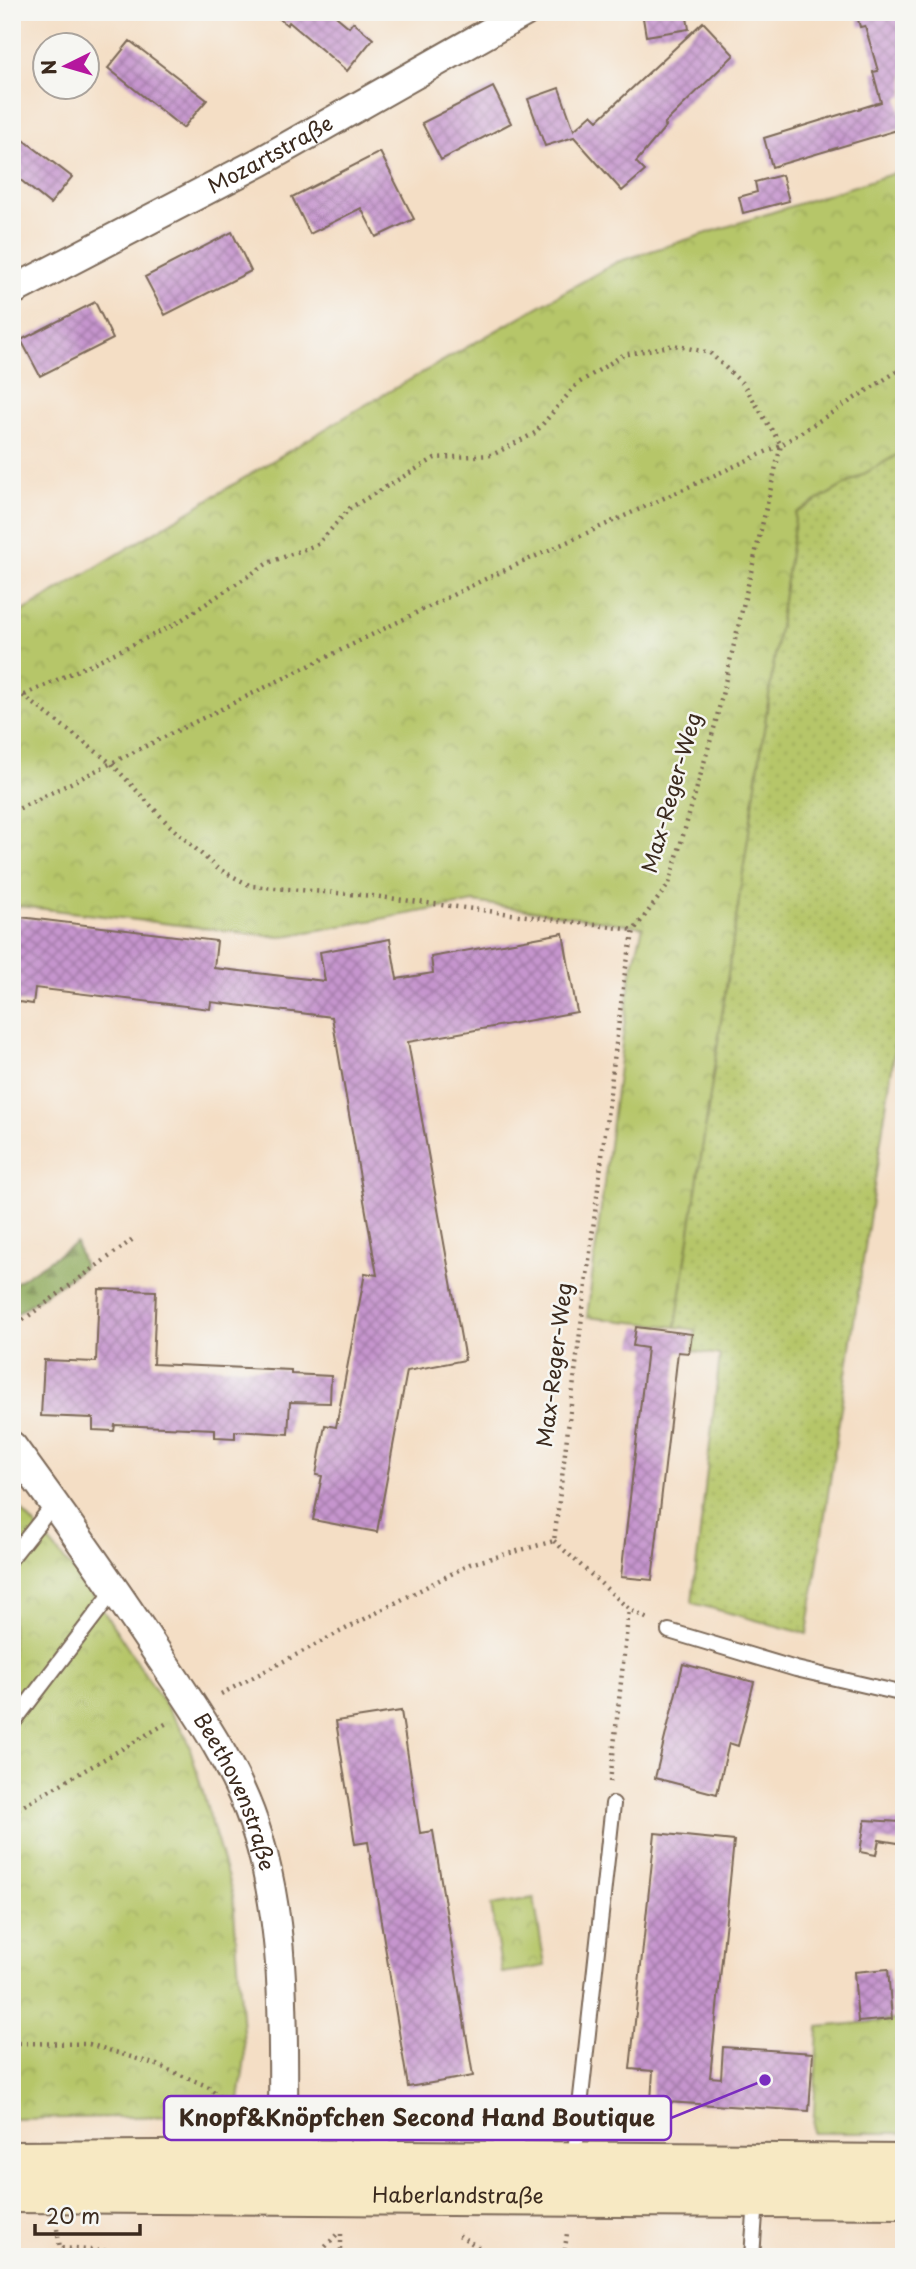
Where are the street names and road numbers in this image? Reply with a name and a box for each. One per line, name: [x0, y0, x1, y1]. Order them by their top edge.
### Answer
street label: Mozartstraße: [201, 106, 338, 201]
street label: Max-Reger-Weg: [632, 709, 708, 876]
street label: Max-Reger-Weg: [527, 1281, 579, 1449]
street label: Beethovenstraße: [187, 1706, 284, 1874]
street label: Haberlandstraße: [372, 2177, 544, 2211]

